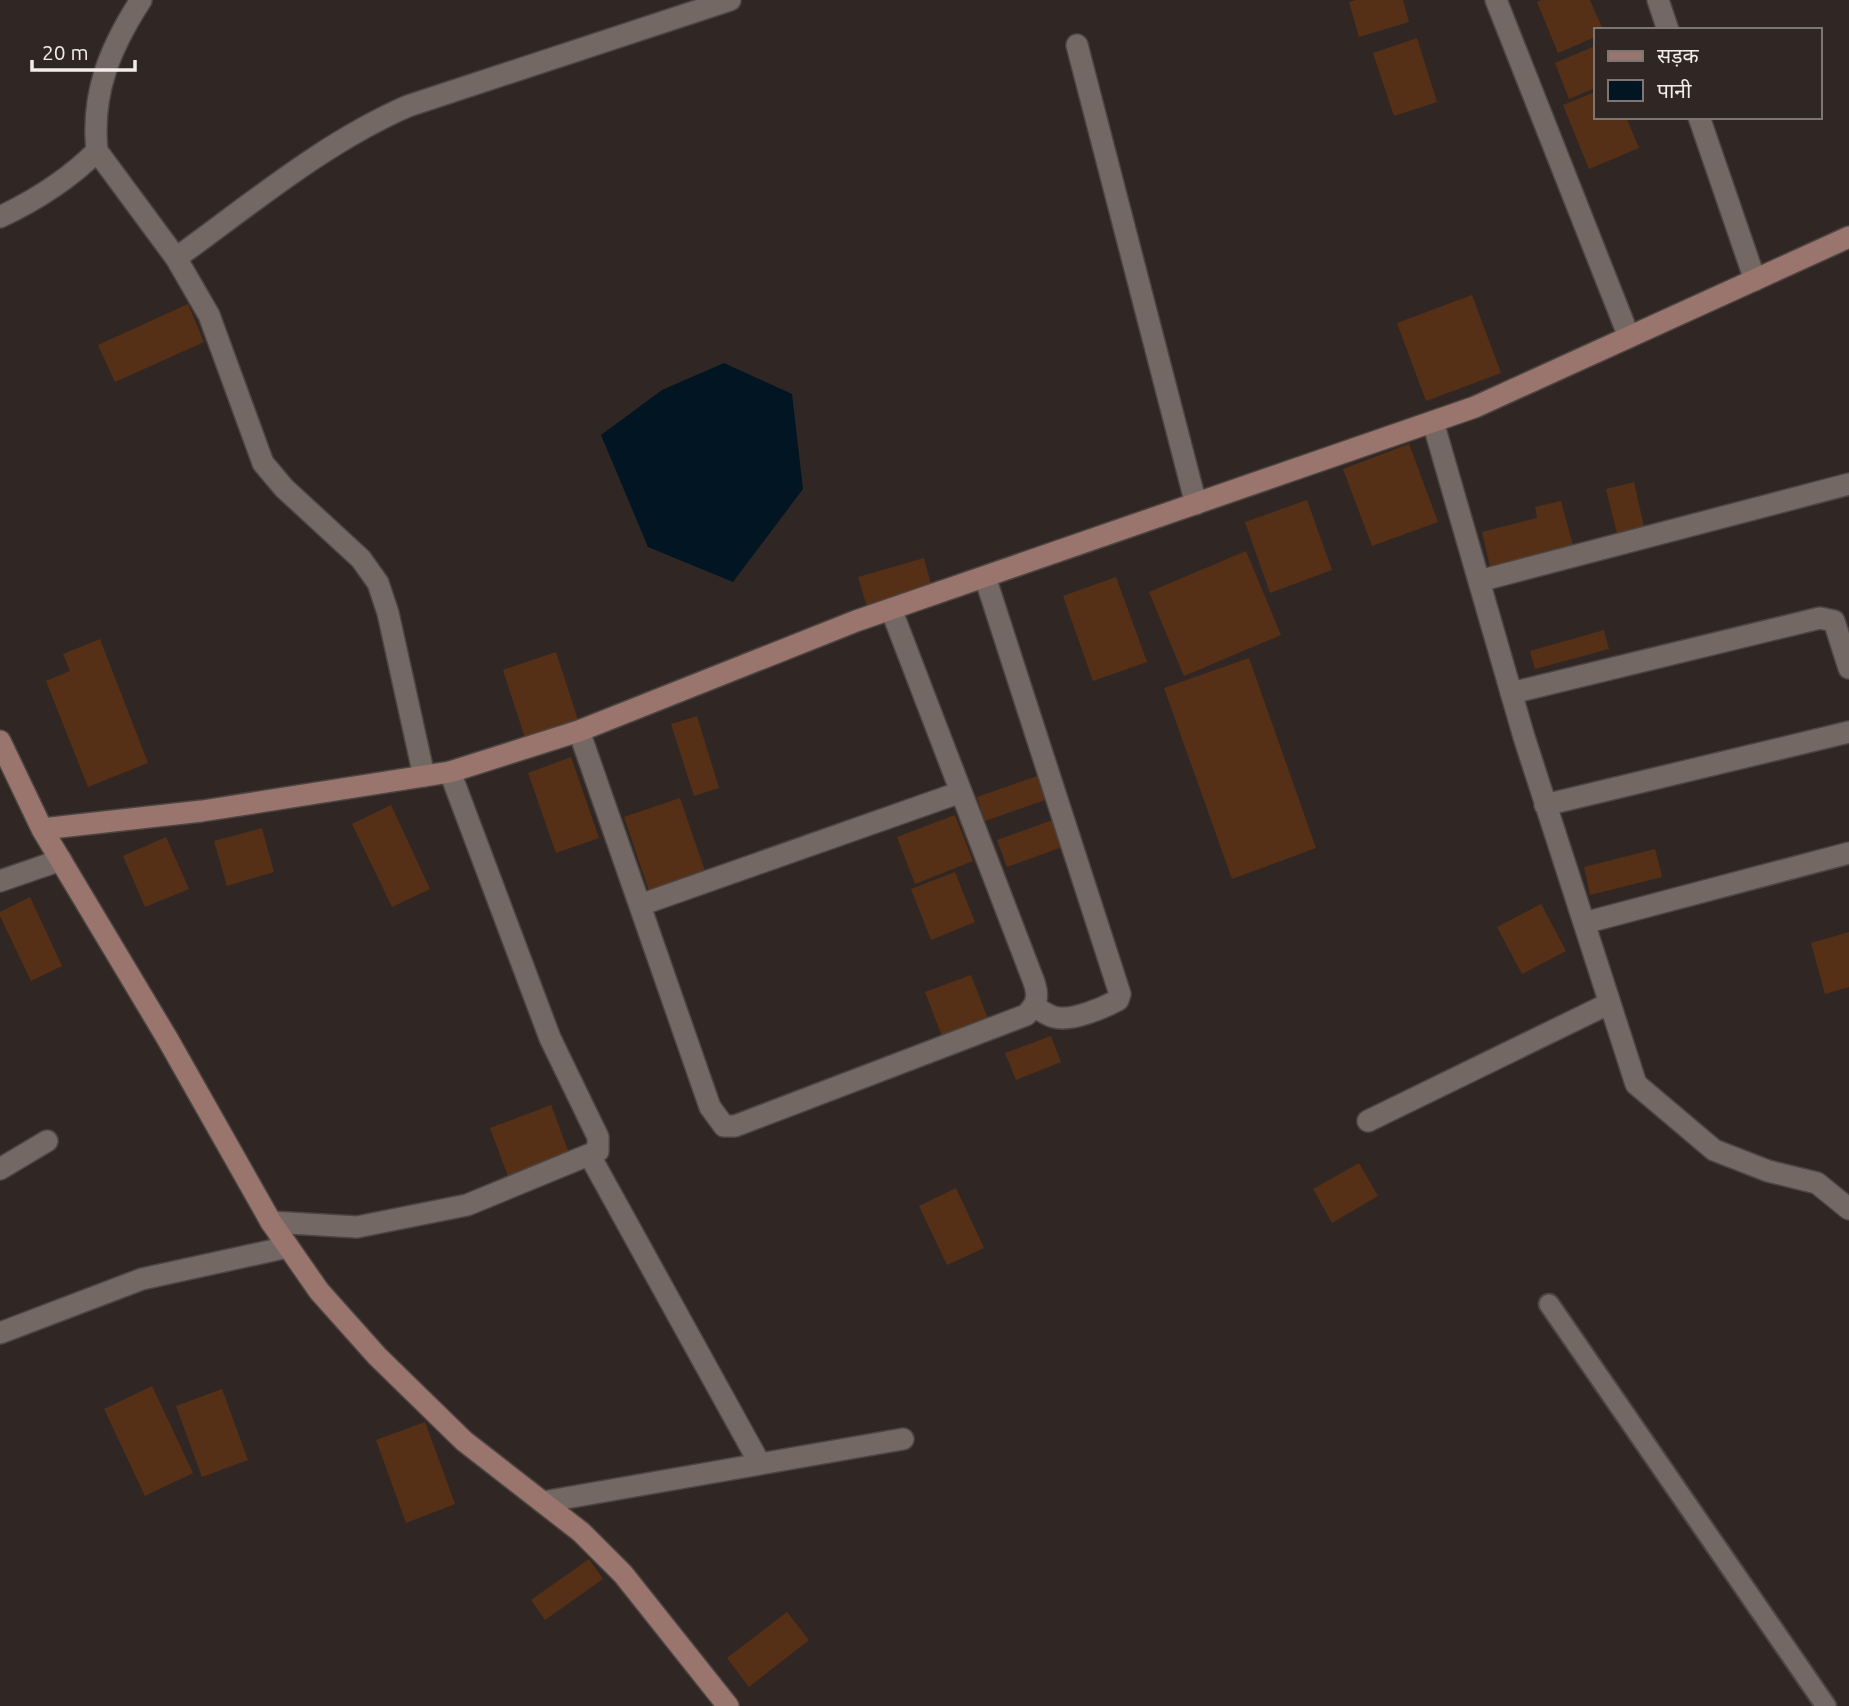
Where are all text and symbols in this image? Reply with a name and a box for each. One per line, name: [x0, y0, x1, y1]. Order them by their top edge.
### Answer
scale bar: [32, 28, 135, 72]
legend: [1594, 28, 1821, 119]
text: 20 m: [42, 40, 89, 64]
text: सड़क: [1657, 43, 1699, 67]
text: पानी: [1657, 78, 1692, 102]

